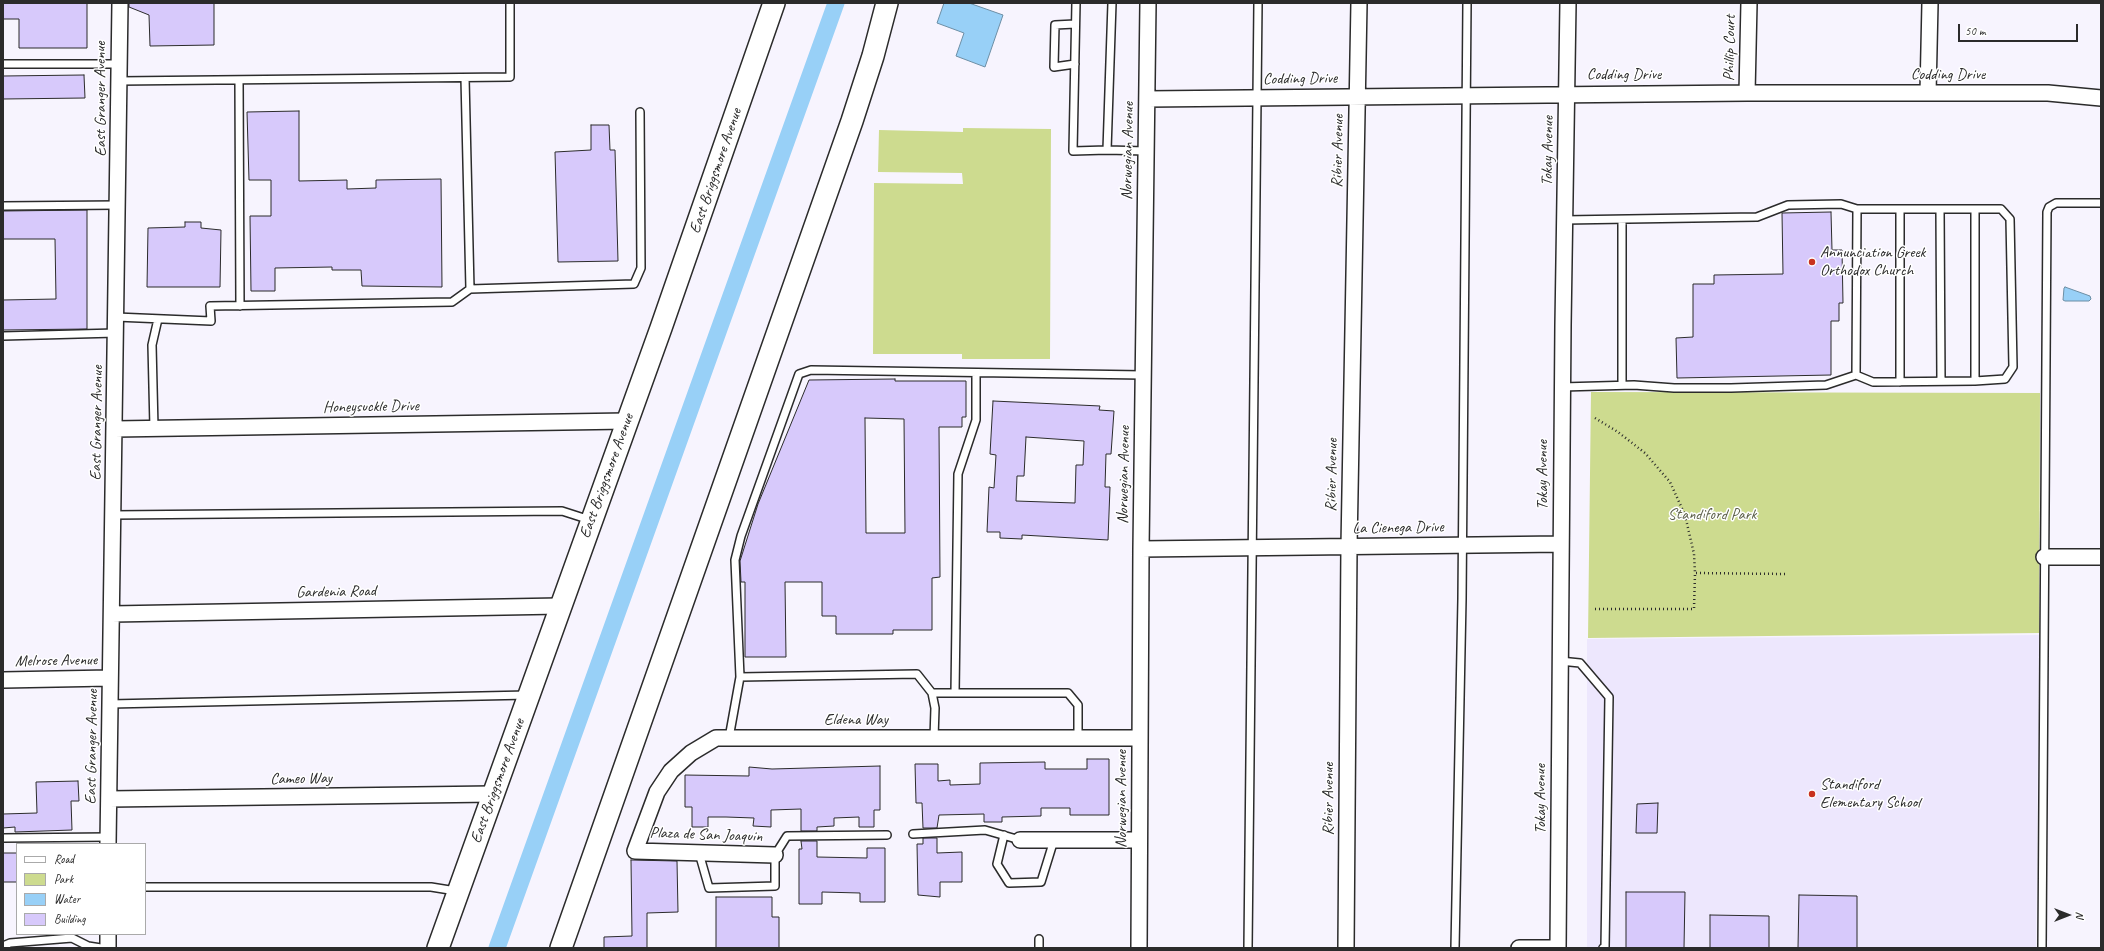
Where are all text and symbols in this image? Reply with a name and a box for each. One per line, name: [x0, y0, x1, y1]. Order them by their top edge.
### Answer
street label: Phillip Court: [1720, 15, 1740, 81]
scale bar: [1960, 16, 2080, 42]
text: 50 m: [1965, 23, 1985, 39]
street label: East Granger Avenue: [91, 41, 111, 157]
street label: Codding Drive: [1587, 65, 1661, 85]
street label: Codding Drive: [1911, 65, 1985, 85]
street label: Codding Drive: [1263, 69, 1337, 89]
street label: Norwegian Avenue: [1118, 102, 1138, 200]
street label: East Briggsmore Avenue: [686, 106, 746, 236]
street label: Ribier Avenue: [1328, 114, 1348, 188]
street label: Tokay Avenue: [1538, 116, 1558, 186]
place label: Annunciation Greek Orthodox Church: [1820, 243, 1925, 281]
marker: Annunciation Greek Orthodox Church: [1807, 257, 1817, 267]
street label: East Granger Avenue: [86, 365, 108, 481]
street label: Honeysuckle Drive: [323, 397, 419, 417]
street label: East Briggsmore Avenue: [576, 411, 638, 541]
street label: Norwegian Avenue: [1114, 426, 1134, 524]
street label: Ribier Avenue: [1322, 438, 1342, 512]
street label: Tokay Avenue: [1533, 440, 1553, 510]
park label: Standiford Park: [1668, 505, 1756, 525]
street label: La Cienega Drive: [1352, 518, 1444, 538]
street label: Gardenia Road: [296, 582, 376, 602]
street label: Melrose Avenue: [15, 651, 97, 671]
street label: East Granger Avenue: [81, 689, 103, 805]
street label: Eldena Way: [824, 710, 888, 730]
street label: East Briggsmore Avenue: [467, 716, 529, 846]
street label: Norwegian Avenue: [1112, 750, 1132, 848]
street label: Ribier Avenue: [1319, 762, 1339, 836]
street label: Tokay Avenue: [1531, 764, 1551, 834]
street label: Cameo Way: [270, 769, 332, 789]
place label: Standiford Elementary School: [1820, 775, 1920, 813]
marker: Standiford Elementary School: [1807, 789, 1817, 799]
street label: Plaza de San Joaquin: [649, 823, 763, 847]
legend: [16, 843, 146, 935]
text: Road: [54, 851, 74, 867]
text: Park: [54, 871, 73, 887]
text: Water: [54, 891, 80, 907]
north arrow: [2048, 895, 2088, 935]
text: Building: [54, 911, 86, 927]
text: N: [2073, 912, 2087, 918]

